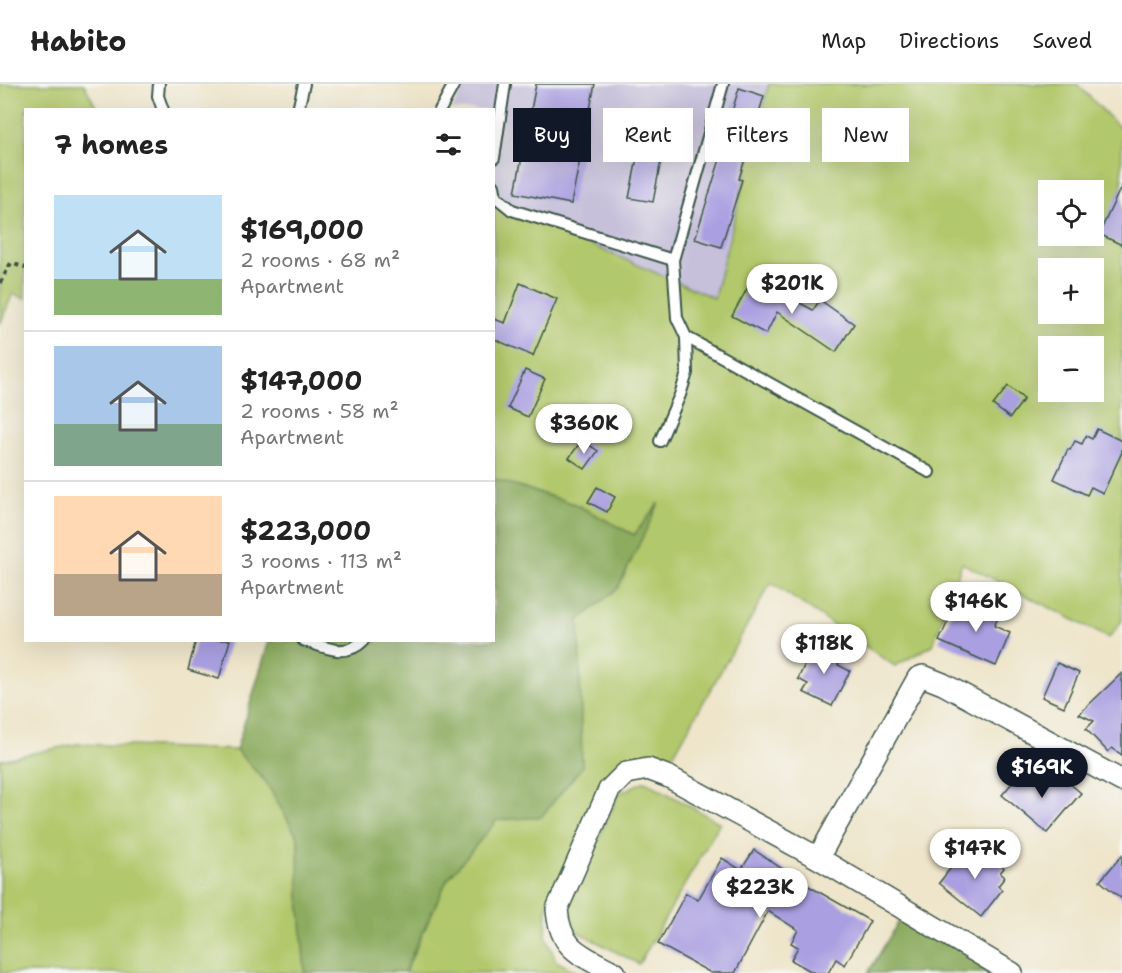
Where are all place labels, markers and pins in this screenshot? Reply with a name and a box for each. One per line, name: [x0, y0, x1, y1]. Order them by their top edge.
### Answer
pin: $201K: [750, 264, 834, 315]
pin: $360K: [542, 404, 626, 455]
pin: $146K: [934, 582, 1018, 633]
pin: $118K: [782, 624, 866, 675]
pin: $169K: [1000, 748, 1084, 799]
pin: $147K: [933, 829, 1017, 880]
pin: $223K: [718, 868, 802, 919]

